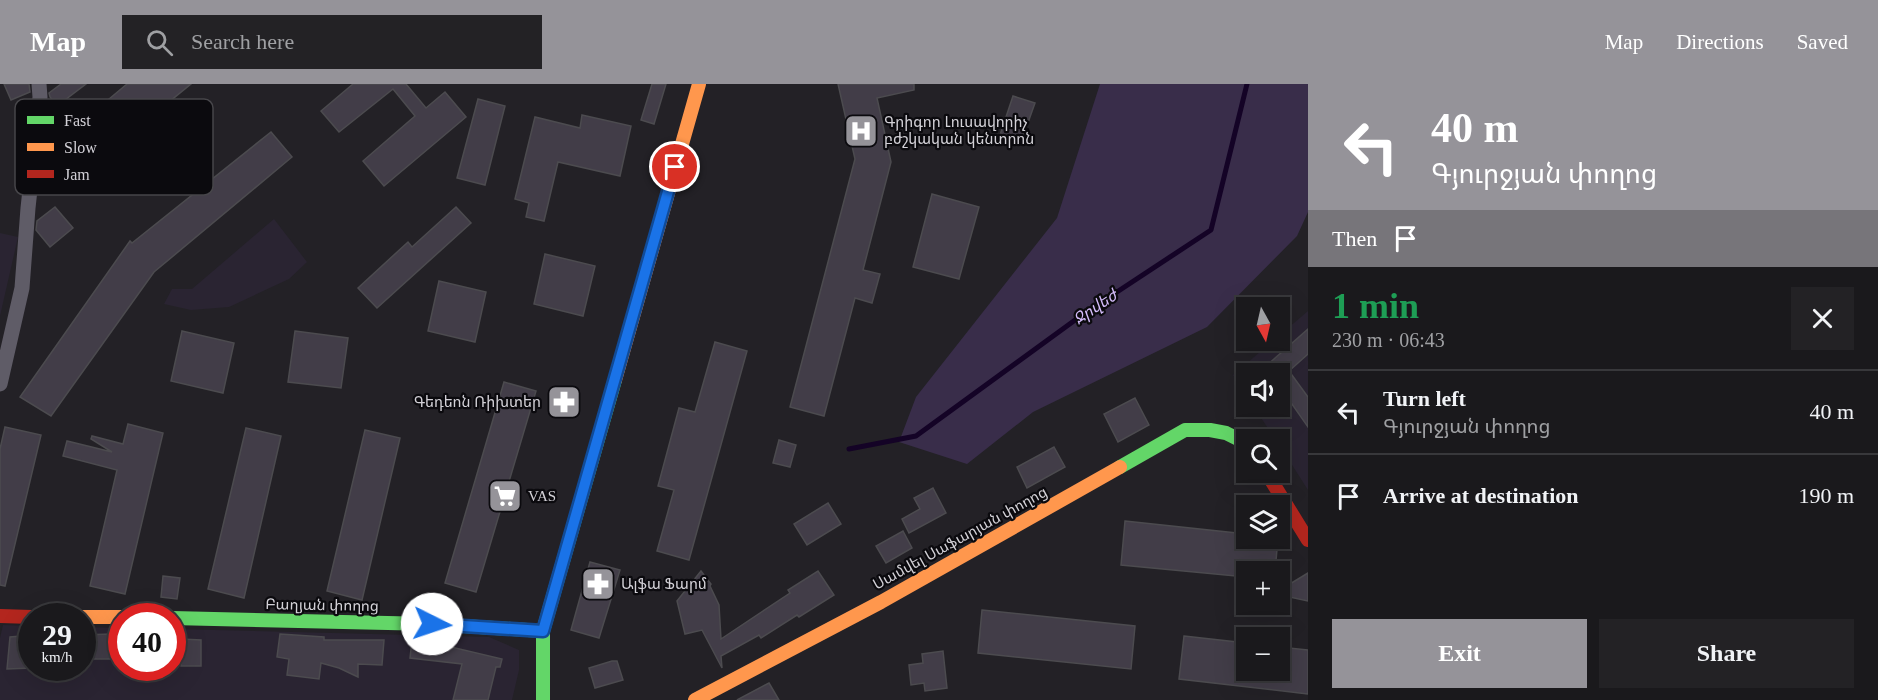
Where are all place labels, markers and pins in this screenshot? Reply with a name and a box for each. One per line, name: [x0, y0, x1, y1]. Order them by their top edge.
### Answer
hospital icon: Գրիգոր Լուսավորիչ բժշկական կենտրոն: [843, 113, 879, 149]
place label: Գրիգոր Լուսավորիչ բժշկական կենտրոն: [884, 114, 1034, 148]
pin: [649, 141, 700, 192]
pharmacy icon: Գեդեոն Ռիխտեր: [546, 384, 582, 420]
place label: Գեդեոն Ռիխտեր: [414, 394, 541, 411]
supermarket icon: VAS: [487, 478, 523, 514]
place label: VAS: [528, 488, 556, 504]
pharmacy icon: Ալֆա Ֆարմ: [580, 566, 616, 602]
place label: Ալֆա Ֆարմ: [621, 576, 707, 593]

